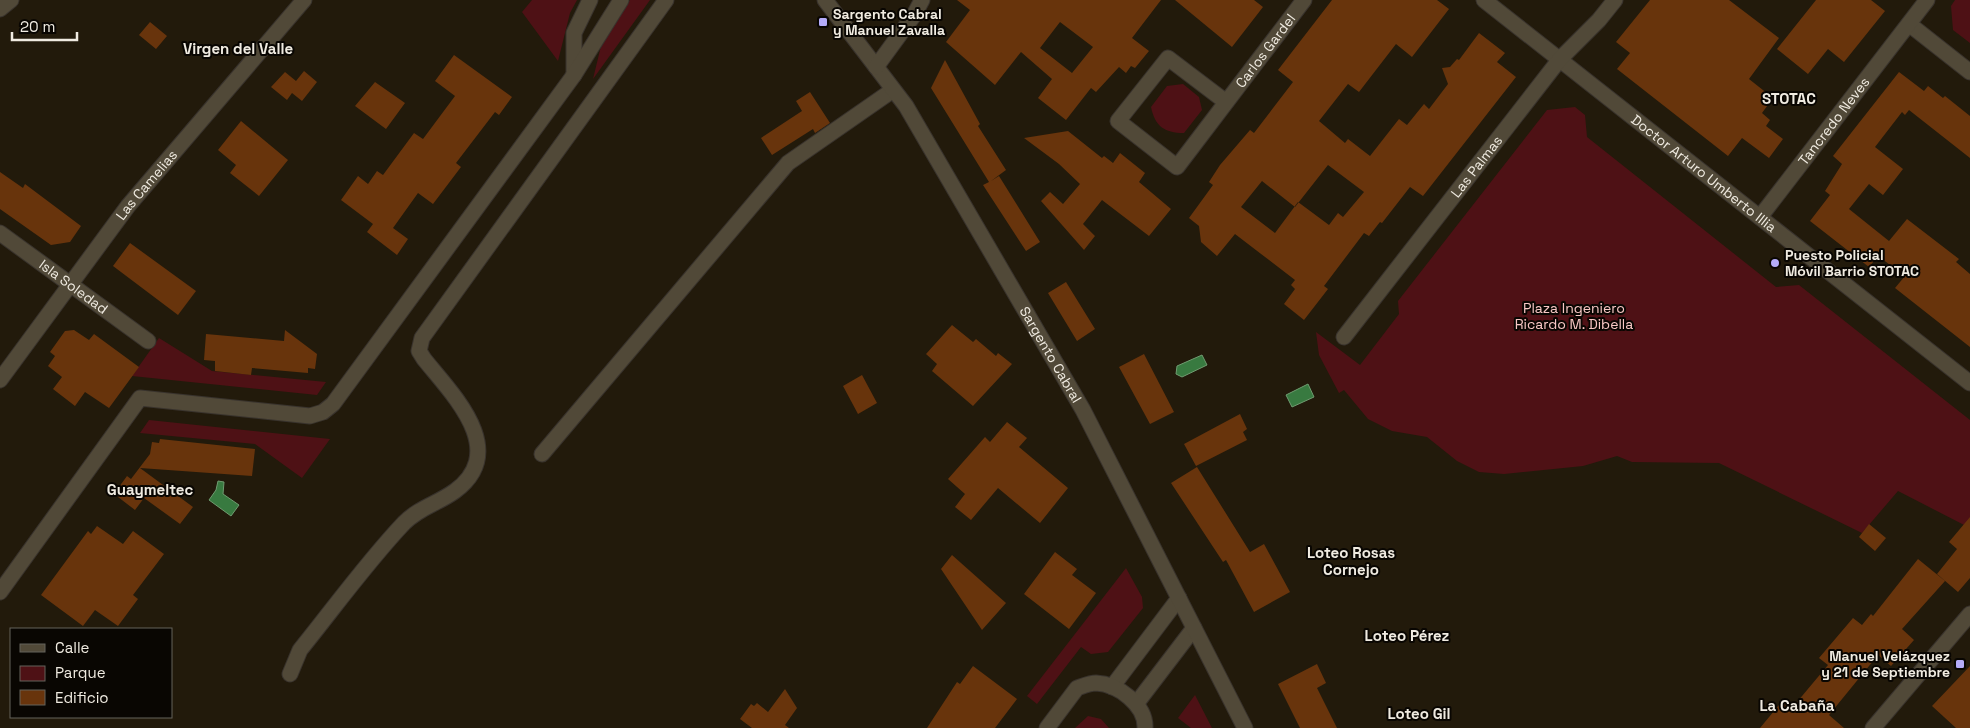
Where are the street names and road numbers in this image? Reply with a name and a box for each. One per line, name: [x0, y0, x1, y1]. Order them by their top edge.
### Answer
street label: Carlos Gardel: [1231, 10, 1299, 92]
street label: Tancredo Neves: [1794, 73, 1874, 169]
street label: Doctor Arturo Umberto Illia: [1628, 110, 1780, 236]
street label: Las Palmas: [1447, 132, 1506, 201]
street label: Las Camelias: [112, 146, 181, 224]
street label: Isla Soledad: [36, 256, 111, 318]
street label: Sargento Cabral: [1016, 303, 1086, 406]

